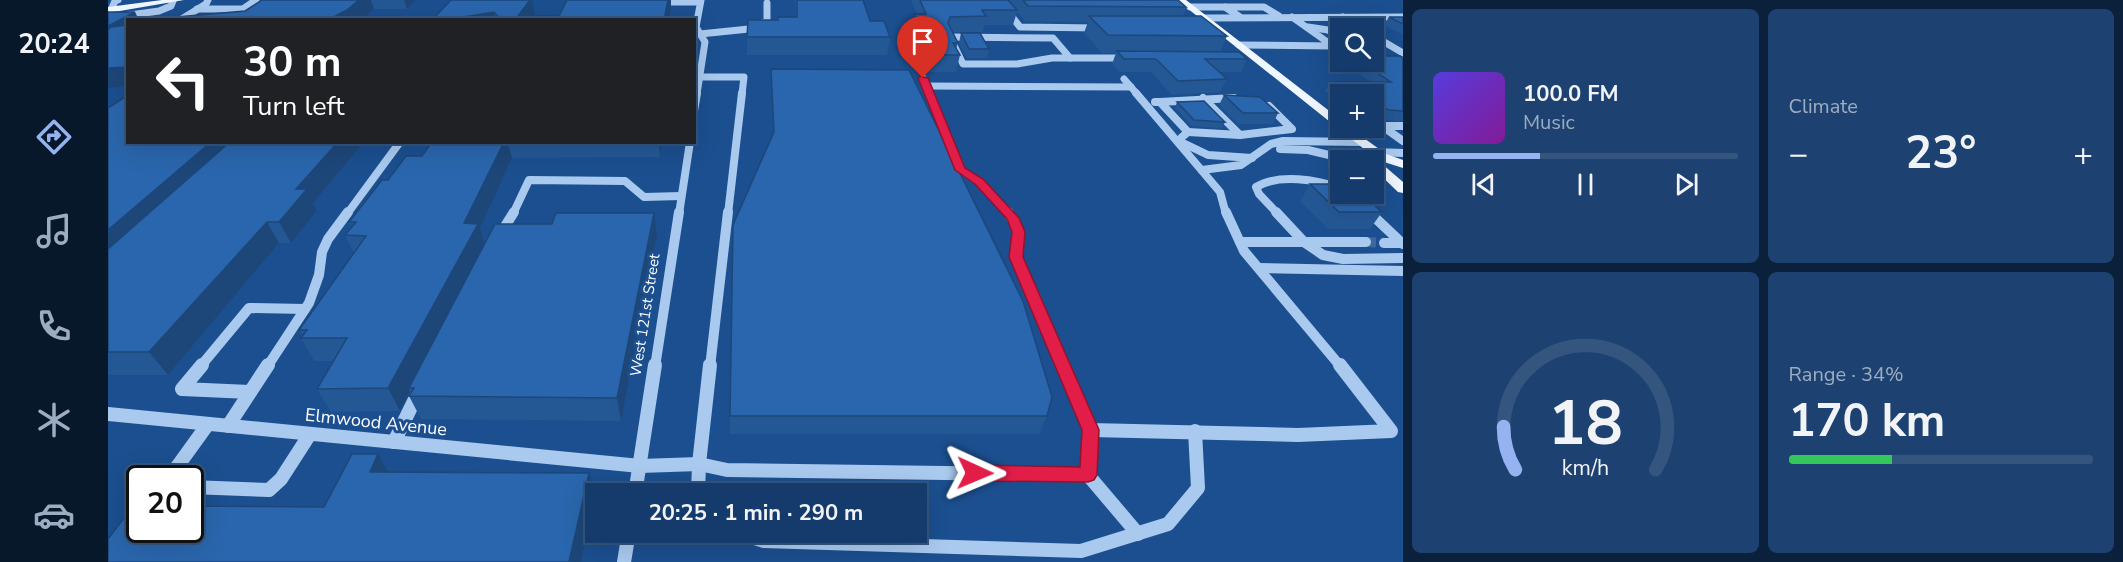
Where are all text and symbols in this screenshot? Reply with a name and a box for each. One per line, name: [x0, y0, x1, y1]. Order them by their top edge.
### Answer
pin: [897, 16, 948, 78]
map controls: [1330, 18, 1384, 204]
button: search: [1330, 18, 1384, 72]
icon: arrive: [906, 25, 939, 58]
text: 20:24: [18, 26, 90, 63]
text: 30 m: [243, 34, 342, 91]
icon: left: [144, 42, 222, 120]
text: 100.0 FM: [1523, 79, 1619, 109]
button: +: [1330, 84, 1384, 138]
text: Turn left: [243, 88, 344, 125]
text: Climate: [1789, 93, 1858, 120]
text: Music: [1523, 109, 1575, 136]
icon: directions: [33, 116, 75, 158]
text: 23°: [1905, 123, 1976, 184]
text: −: [1789, 132, 1808, 177]
text: +: [2073, 132, 2093, 177]
button: −: [1330, 150, 1384, 204]
icon: previous: [1467, 168, 1500, 201]
icon: pause: [1569, 168, 1602, 201]
icon: next: [1670, 168, 1703, 201]
icon: music: [33, 210, 75, 252]
street label: West 121st Street: [625, 251, 665, 378]
icon: phone: [33, 305, 75, 347]
text: Range · 34%: [1789, 361, 1904, 388]
text: 18: [1548, 381, 1623, 466]
text: 170 km: [1789, 391, 1945, 452]
icon: climate: [33, 399, 75, 441]
street label: Elmwood Avenue: [304, 403, 448, 441]
position arrow: [943, 441, 1007, 505]
text: km/h: [1562, 453, 1609, 483]
speed limit sign: 20: [126, 465, 204, 543]
icon: car: [33, 494, 75, 536]
text: 20:25 · 1 min · 290 m: [649, 498, 863, 528]

